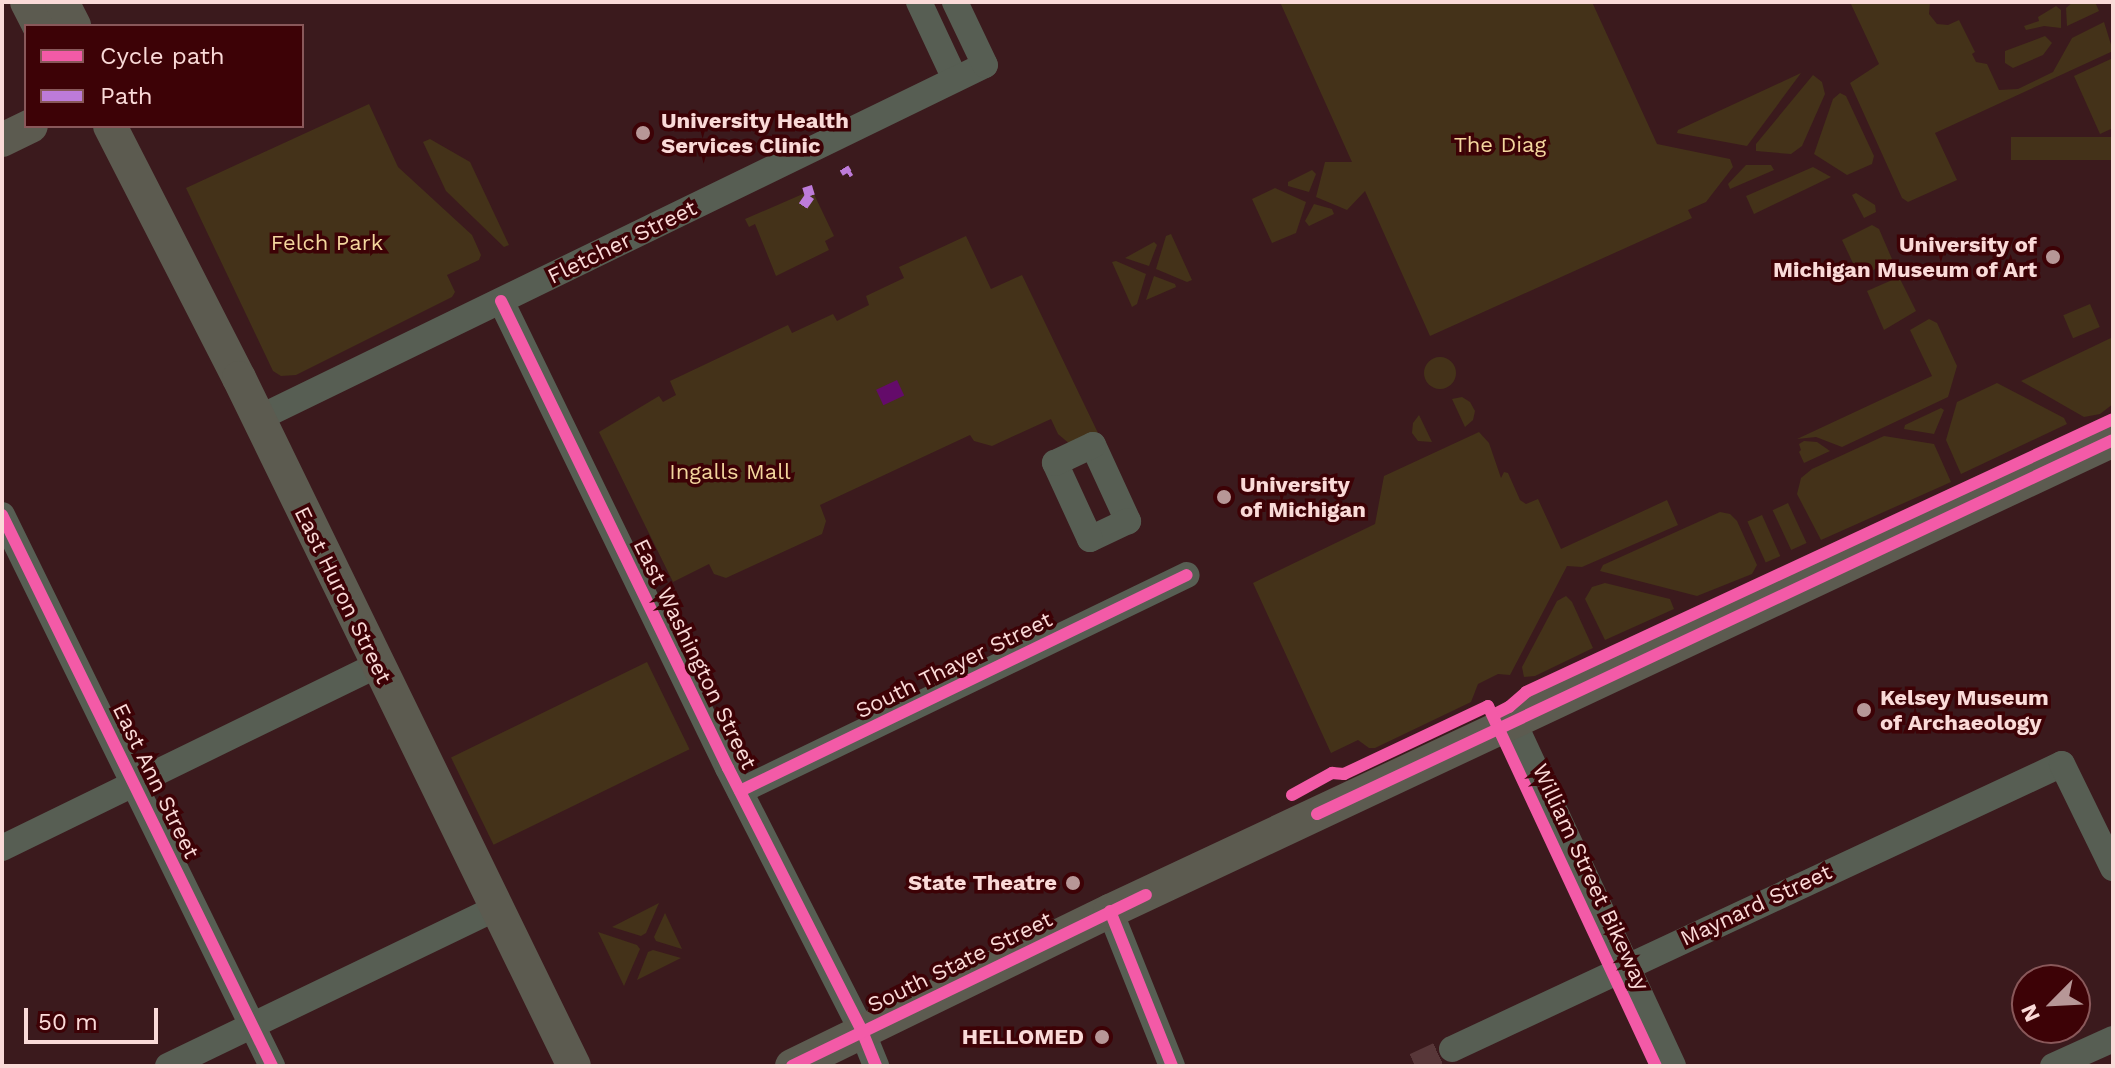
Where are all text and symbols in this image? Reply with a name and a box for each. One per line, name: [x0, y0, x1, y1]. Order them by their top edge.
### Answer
legend: [24, 24, 304, 128]
text: Cycle path: [100, 42, 225, 70]
text: Path: [100, 82, 153, 110]
place label: University Health Services Clinic: [661, 107, 849, 158]
marker: University Health Services Clinic: [632, 122, 654, 144]
park label: The Diag: [1454, 132, 1546, 158]
street label: Fletcher Street: [543, 194, 701, 290]
park label: Felch Park: [271, 230, 383, 256]
place label: University of Michigan Museum of Art: [1772, 231, 2037, 282]
marker: University of Michigan Museum of Art: [2044, 248, 2062, 266]
park label: Ingalls Mall: [669, 459, 791, 485]
place label: University of Michigan: [1240, 471, 1366, 522]
marker: University of Michigan: [1215, 488, 1233, 506]
street label: East Huron Street: [289, 502, 397, 688]
street label: East Washington Street: [628, 534, 762, 774]
street label: South Thayer Street: [851, 606, 1057, 724]
place label: Kelsey Museum of Archaeology: [1880, 684, 2049, 736]
street label: East Ann Street: [107, 699, 205, 863]
marker: Kelsey Museum of Archaeology: [1855, 701, 1873, 719]
street label: William Street Bikeway: [1527, 759, 1655, 995]
street label: Maynard Street: [1676, 858, 1836, 952]
place label: State Theatre: [908, 870, 1057, 896]
marker: State Theatre: [1064, 874, 1082, 892]
street label: South State Street: [863, 906, 1057, 1018]
north arrow: [2011, 964, 2091, 1044]
scale bar: [28, 992, 162, 1042]
text: N: [2016, 1001, 2045, 1026]
text: 50 m: [38, 1008, 98, 1036]
place label: HELLOMED: [962, 1024, 1084, 1050]
marker: HELLOMED: [1091, 1026, 1113, 1048]

